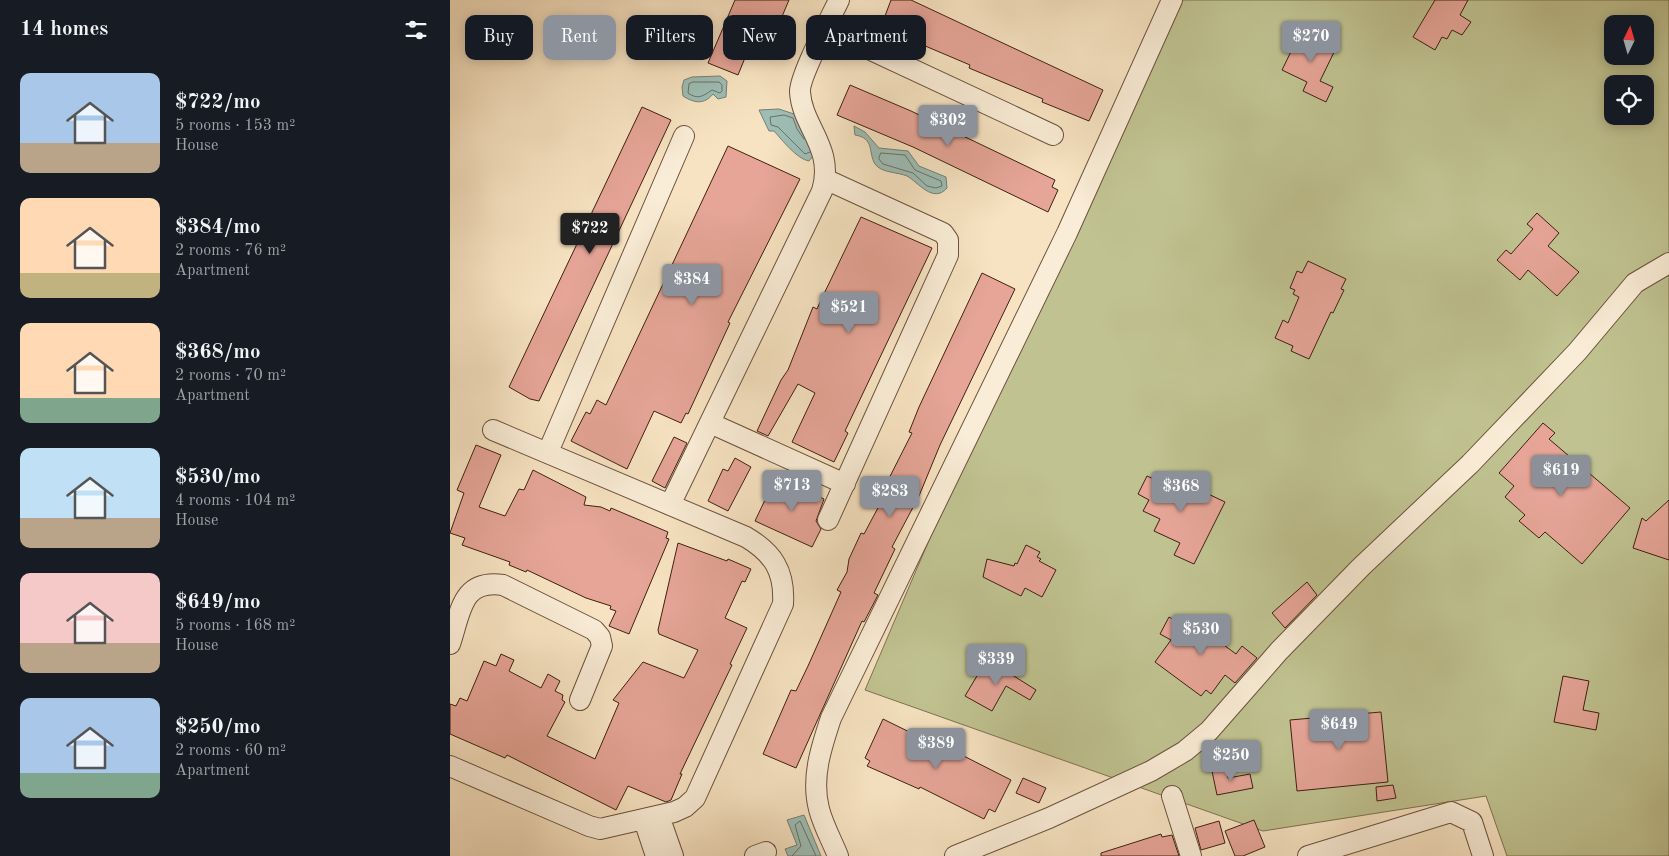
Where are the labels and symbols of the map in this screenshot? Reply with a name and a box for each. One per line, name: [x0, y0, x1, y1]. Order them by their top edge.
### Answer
north arrow: [1604, 15, 1654, 65]
pin: $270: [1281, 20, 1341, 63]
pin: $302: [918, 104, 978, 147]
pin: $722: [560, 212, 620, 255]
pin: $384: [662, 264, 722, 306]
pin: $521: [819, 292, 879, 334]
pin: $619: [1531, 454, 1591, 497]
pin: $713: [762, 470, 822, 512]
pin: $368: [1151, 470, 1211, 513]
pin: $283: [860, 476, 920, 518]
pin: $530: [1171, 614, 1231, 656]
pin: $339: [966, 644, 1026, 686]
pin: $649: [1309, 708, 1369, 751]
pin: $389: [906, 728, 966, 770]
pin: $250: [1201, 740, 1261, 782]

